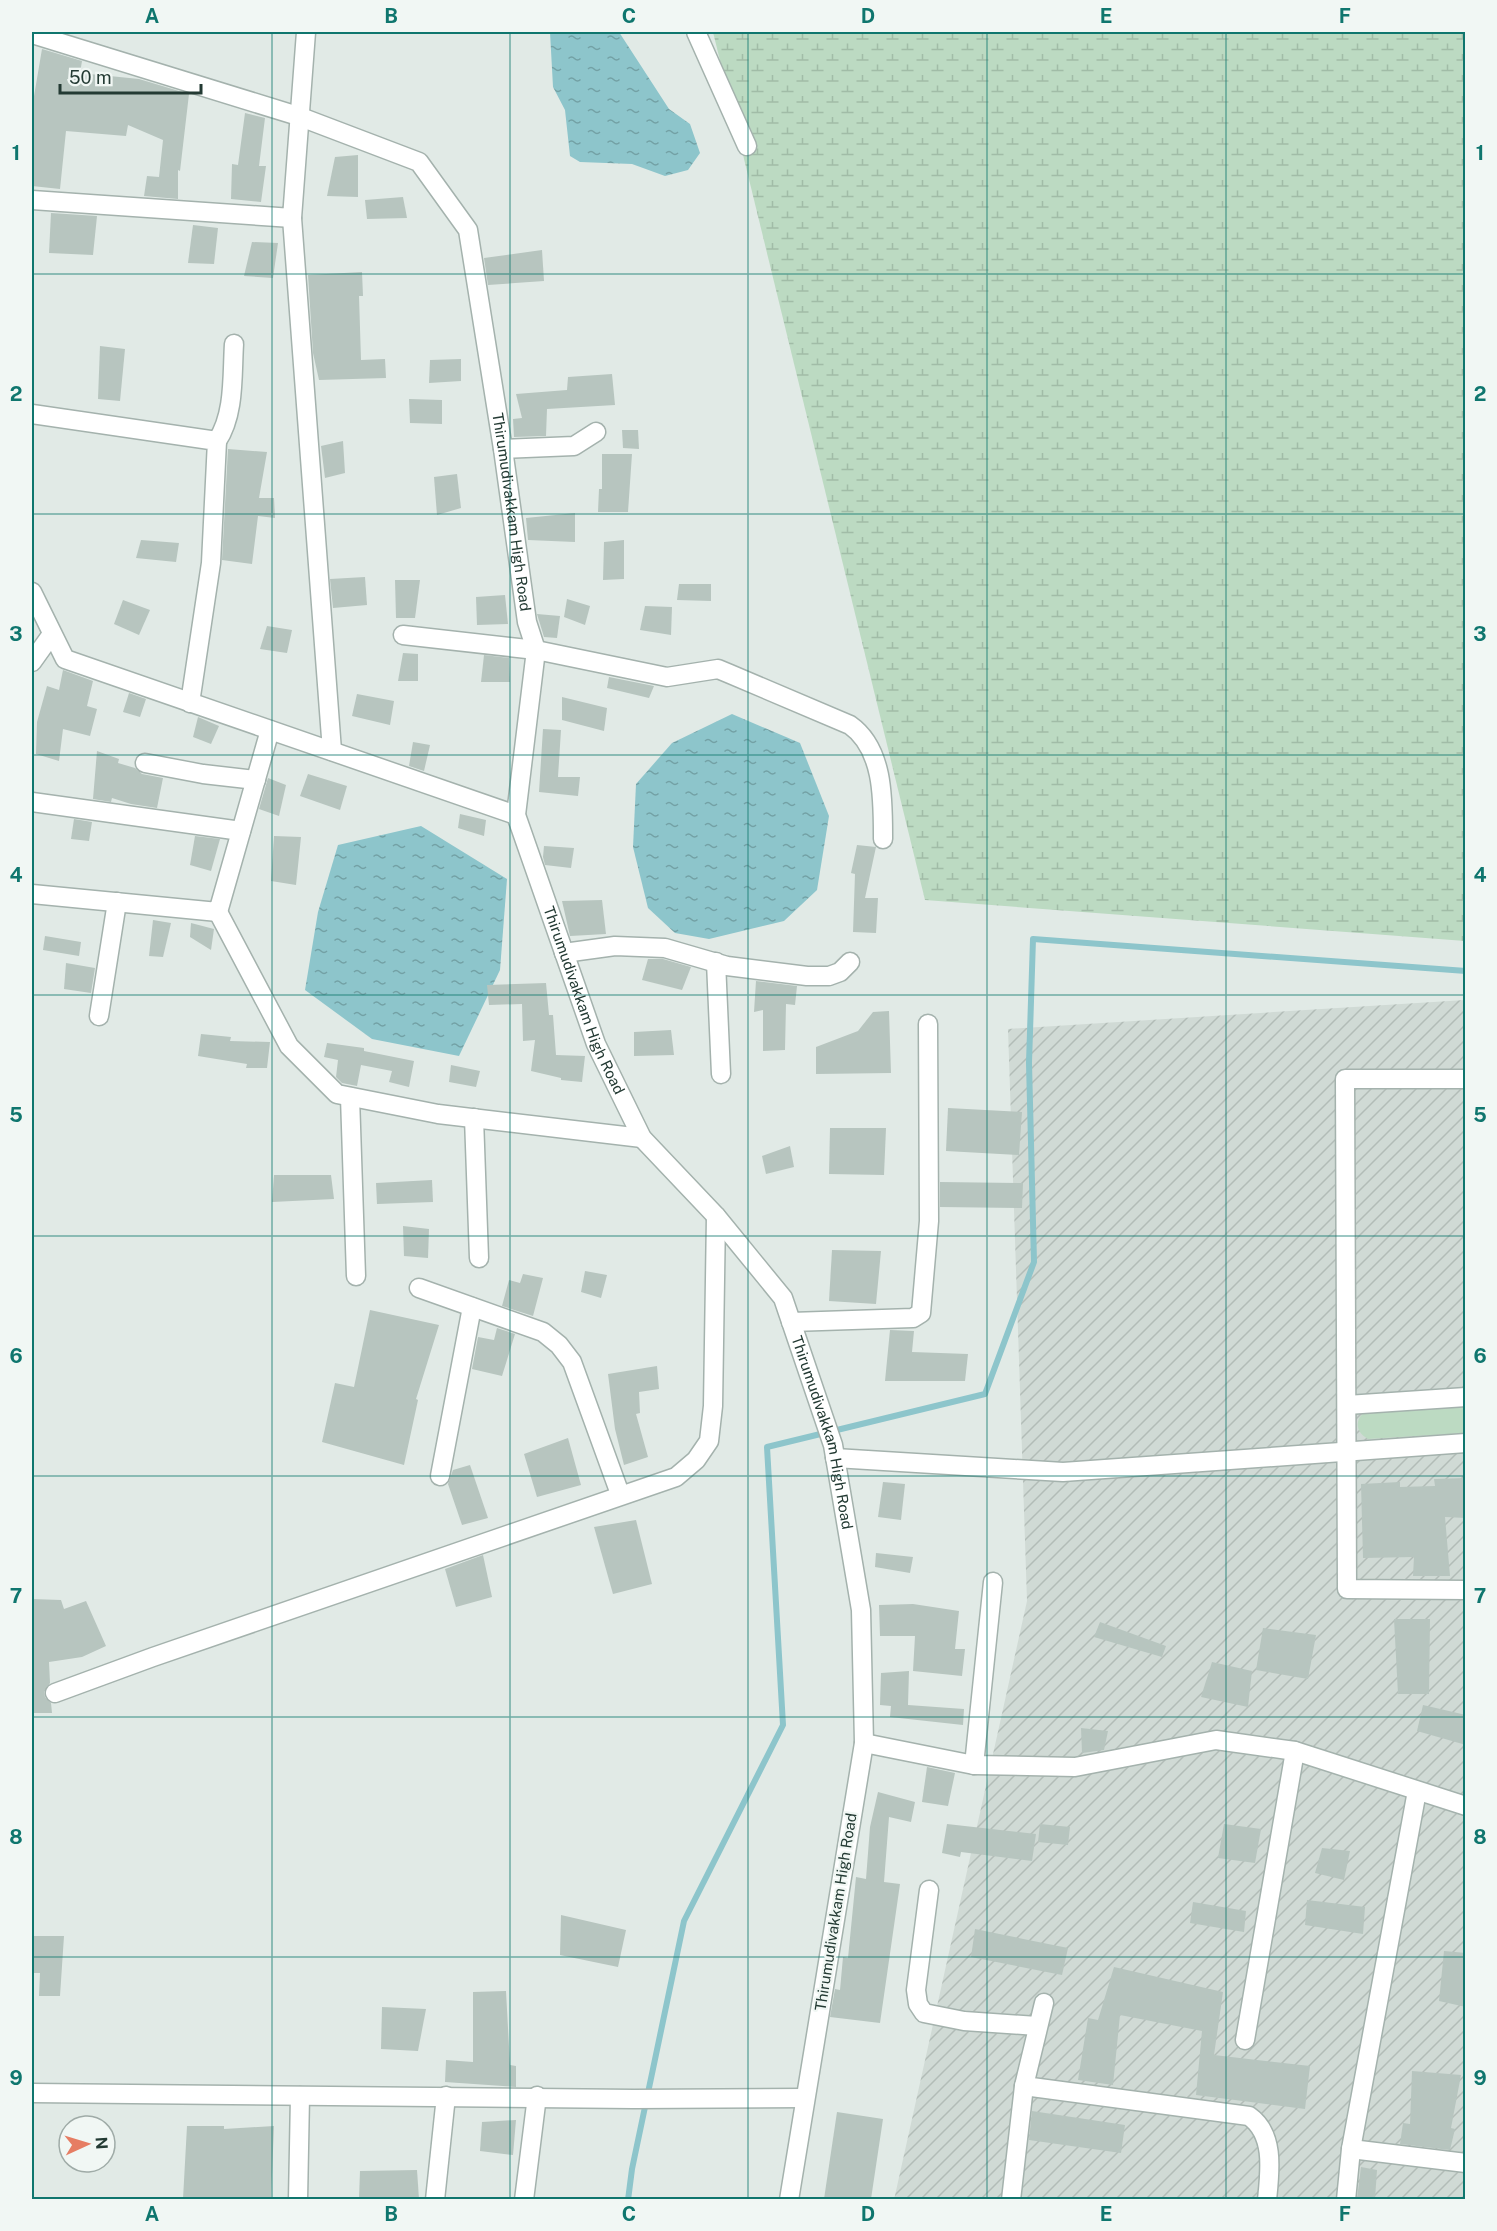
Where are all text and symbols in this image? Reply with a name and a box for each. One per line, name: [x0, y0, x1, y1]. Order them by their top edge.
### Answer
text: A: [145, 4, 159, 28]
text: B: [384, 4, 398, 28]
text: C: [622, 4, 636, 28]
text: D: [861, 4, 875, 28]
text: E: [1100, 4, 1112, 28]
text: F: [1339, 4, 1351, 28]
scale bar: [60, 57, 201, 95]
text: 50 m: [69, 67, 112, 88]
text: 1: [12, 141, 20, 165]
text: 1: [1476, 141, 1484, 165]
text: 2: [10, 382, 22, 406]
text: 2: [1474, 382, 1486, 406]
street label: Thirumudivakkam High Road: [489, 412, 534, 612]
text: 3: [9, 622, 23, 646]
text: 3: [1473, 622, 1487, 646]
text: 4: [9, 863, 23, 887]
text: 4: [1473, 863, 1487, 887]
street label: Thirumudivakkam High Road: [541, 904, 628, 1097]
text: 5: [9, 1103, 23, 1127]
text: 5: [1473, 1103, 1487, 1127]
street label: Thirumudivakkam High Road: [788, 1334, 856, 1531]
text: 6: [9, 1344, 23, 1368]
text: 6: [1473, 1344, 1487, 1368]
text: 7: [10, 1584, 22, 1608]
text: 7: [1474, 1584, 1486, 1608]
street label: Thirumudivakkam High Road: [811, 1812, 860, 2012]
text: 8: [9, 1825, 23, 1849]
text: 8: [1473, 1825, 1487, 1849]
text: 9: [9, 2066, 23, 2090]
text: 9: [1473, 2066, 1487, 2090]
north arrow: [57, 2114, 117, 2174]
text: N: [92, 2136, 111, 2150]
text: A: [145, 2202, 159, 2226]
text: B: [384, 2202, 398, 2226]
text: C: [622, 2202, 636, 2226]
text: D: [861, 2202, 875, 2226]
text: E: [1100, 2202, 1112, 2226]
text: F: [1339, 2202, 1351, 2226]

